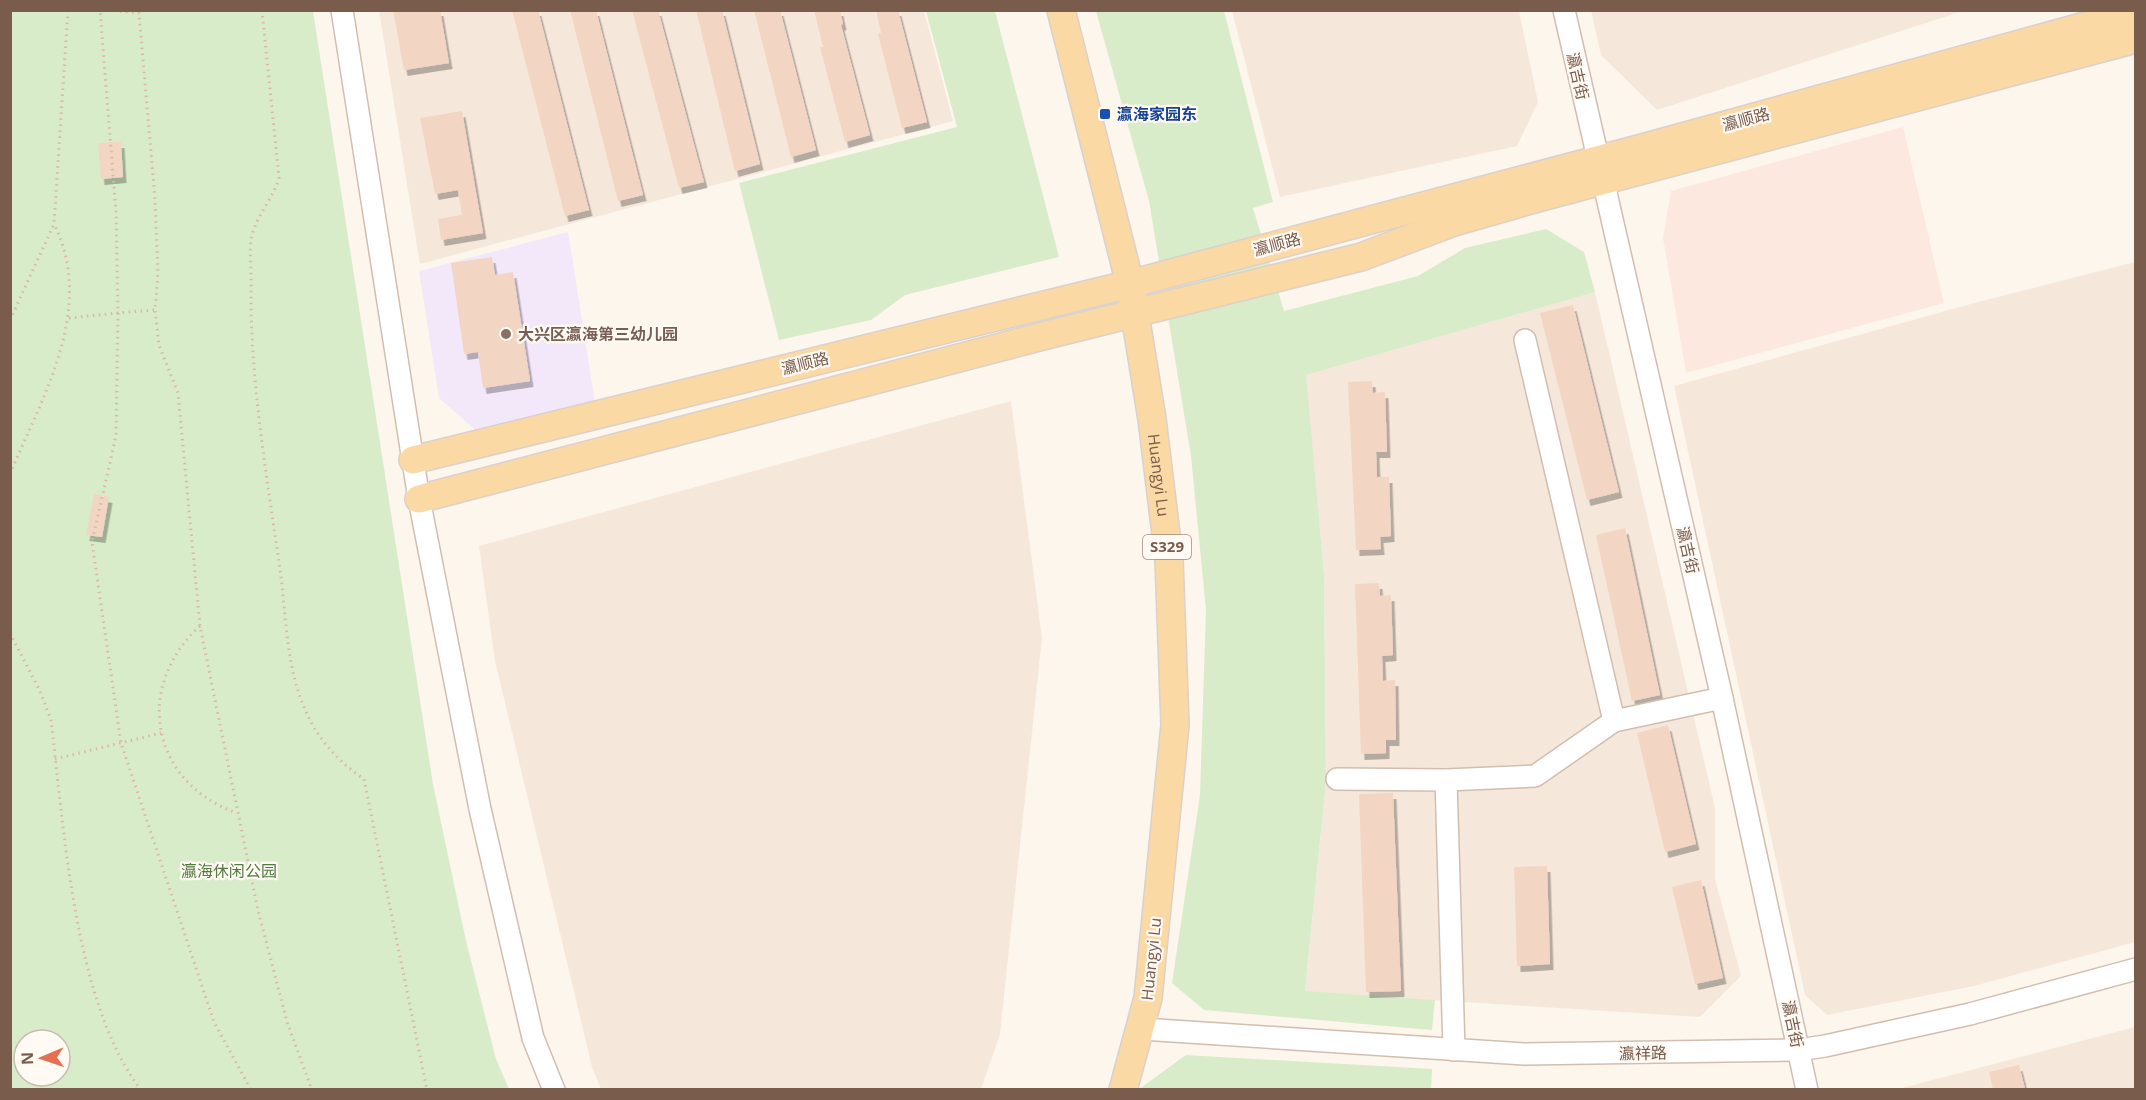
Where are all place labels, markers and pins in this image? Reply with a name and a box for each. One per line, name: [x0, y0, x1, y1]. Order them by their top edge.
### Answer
place label: 瀛海家园东: [1117, 103, 1197, 125]
marker: 瀛海家园东: [1098, 107, 1112, 121]
place label: 大兴区瀛海第三幼儿园: [518, 323, 678, 345]
marker: 大兴区瀛海第三幼儿园: [499, 327, 513, 341]

